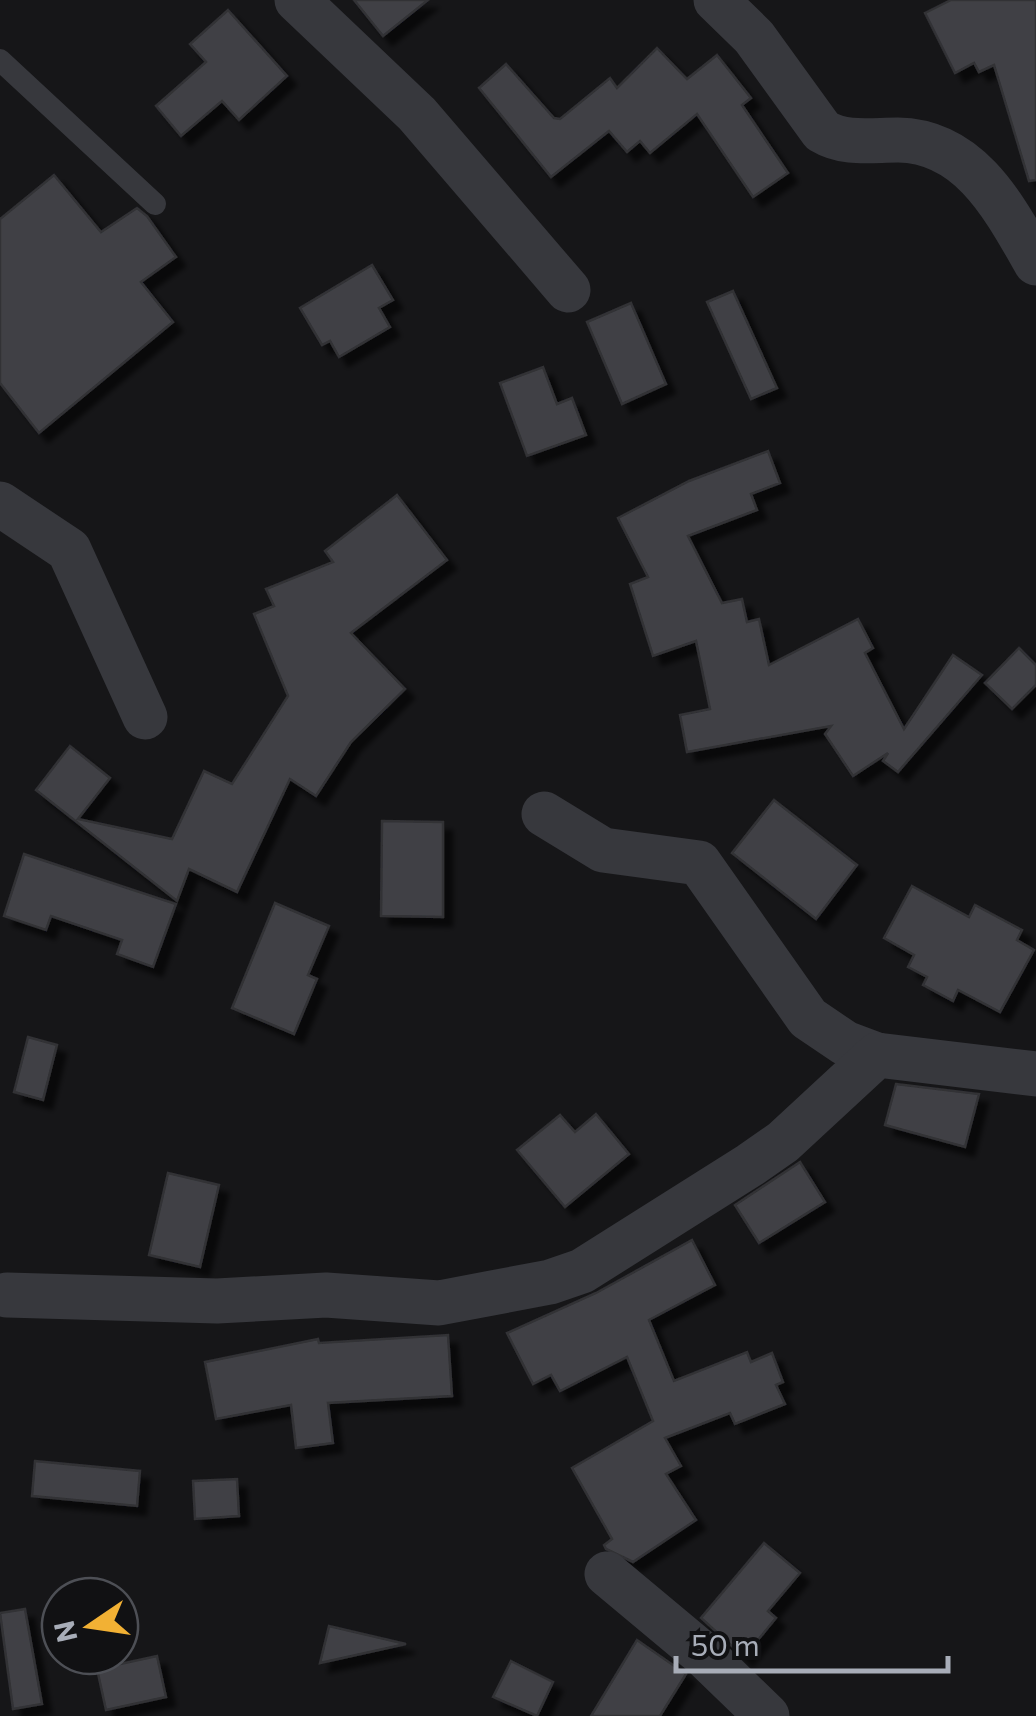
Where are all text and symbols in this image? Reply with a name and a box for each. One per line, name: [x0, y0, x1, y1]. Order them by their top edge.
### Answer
north arrow: [40, 1576, 140, 1676]
scale bar: [676, 1611, 948, 1673]
text: N: [46, 1618, 84, 1646]
text: 50 m: [691, 1625, 760, 1662]

